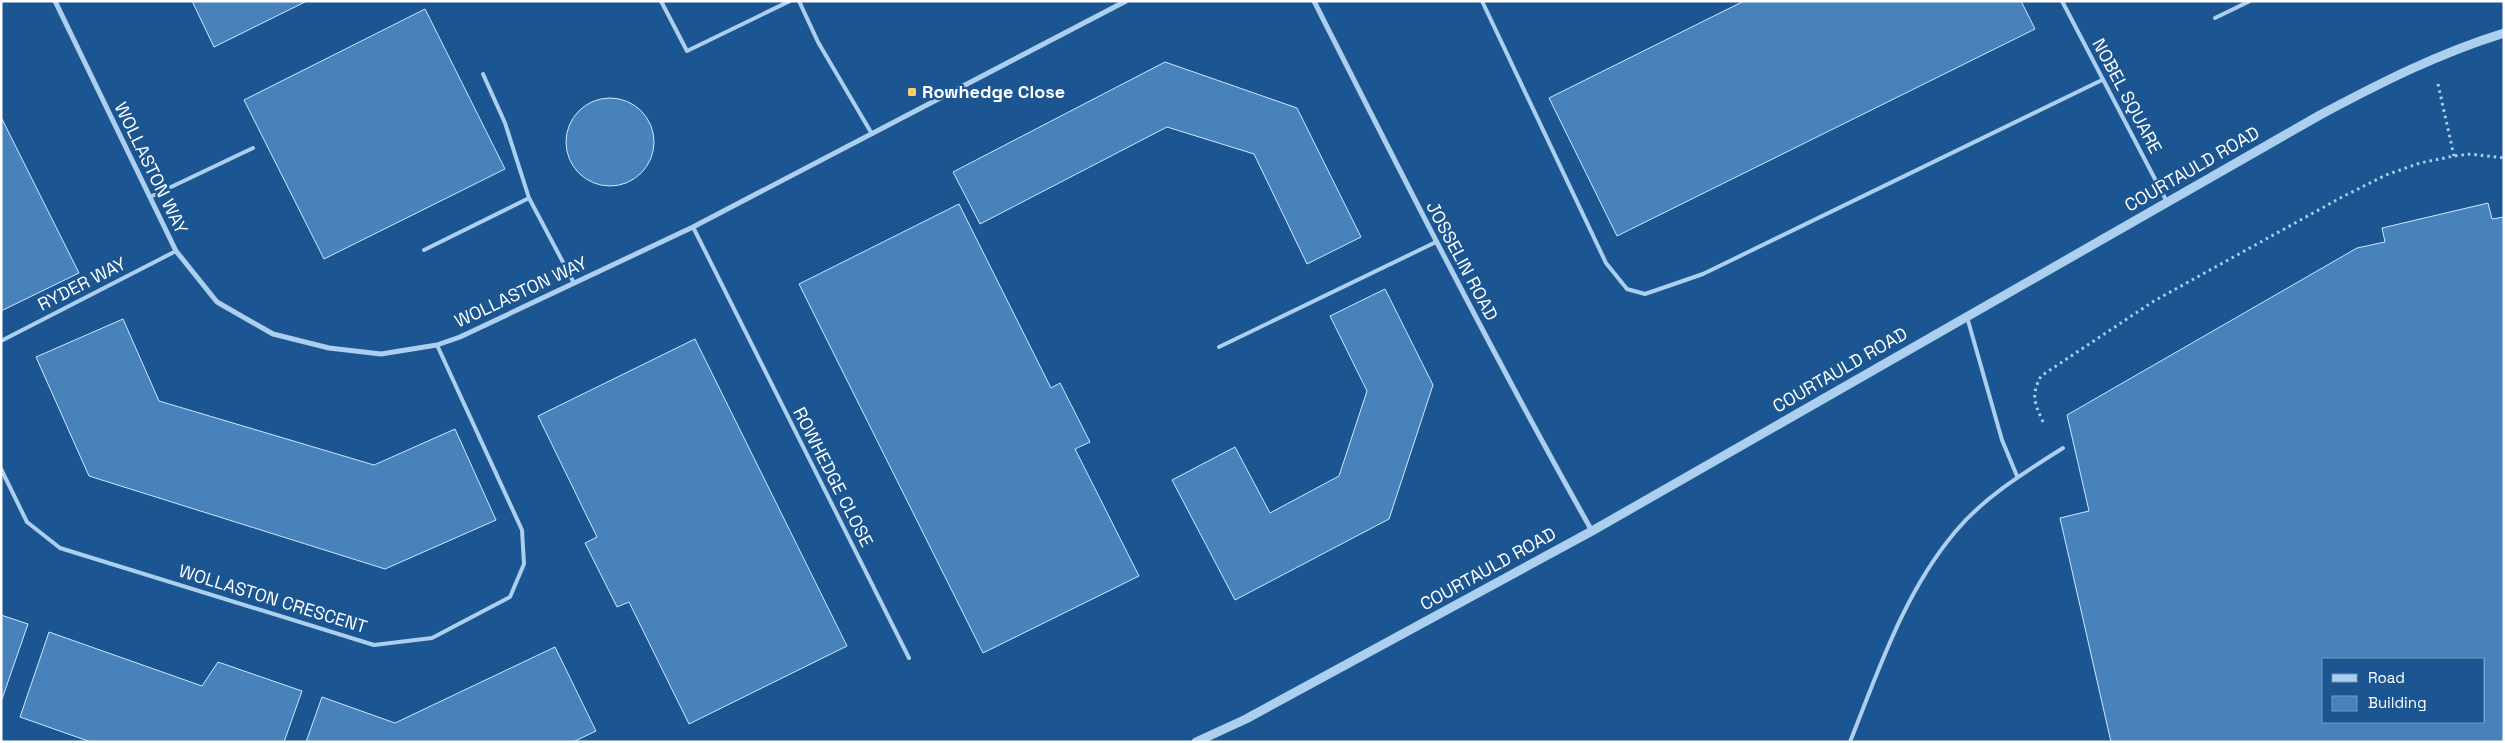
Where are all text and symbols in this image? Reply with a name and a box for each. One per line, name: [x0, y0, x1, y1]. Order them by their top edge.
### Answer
street label: NOBEL SQUARE: [2087, 34, 2167, 157]
place label: Rowhedge Close: [922, 80, 1065, 103]
marker: Rowhedge Close: [906, 86, 918, 98]
street label: WOLLASTON WAY: [110, 98, 193, 237]
street label: COURTAULD ROAD: [2120, 121, 2263, 217]
street label: JOSSELIN ROAD: [1421, 197, 1504, 324]
street label: RYDER WAY: [34, 251, 130, 316]
street label: WOLLASTON WAY: [451, 251, 591, 332]
street label: COURTAULD ROAD: [1768, 322, 1911, 418]
street label: ROWHEDGE CLOSE: [788, 403, 879, 551]
street label: COURTAULD ROAD: [1416, 522, 1560, 615]
street label: WOLLASTON CRESCENT: [176, 559, 371, 638]
legend: [2322, 658, 2485, 723]
text: Road: [2368, 668, 2405, 687]
text: Building: [2368, 693, 2427, 712]

